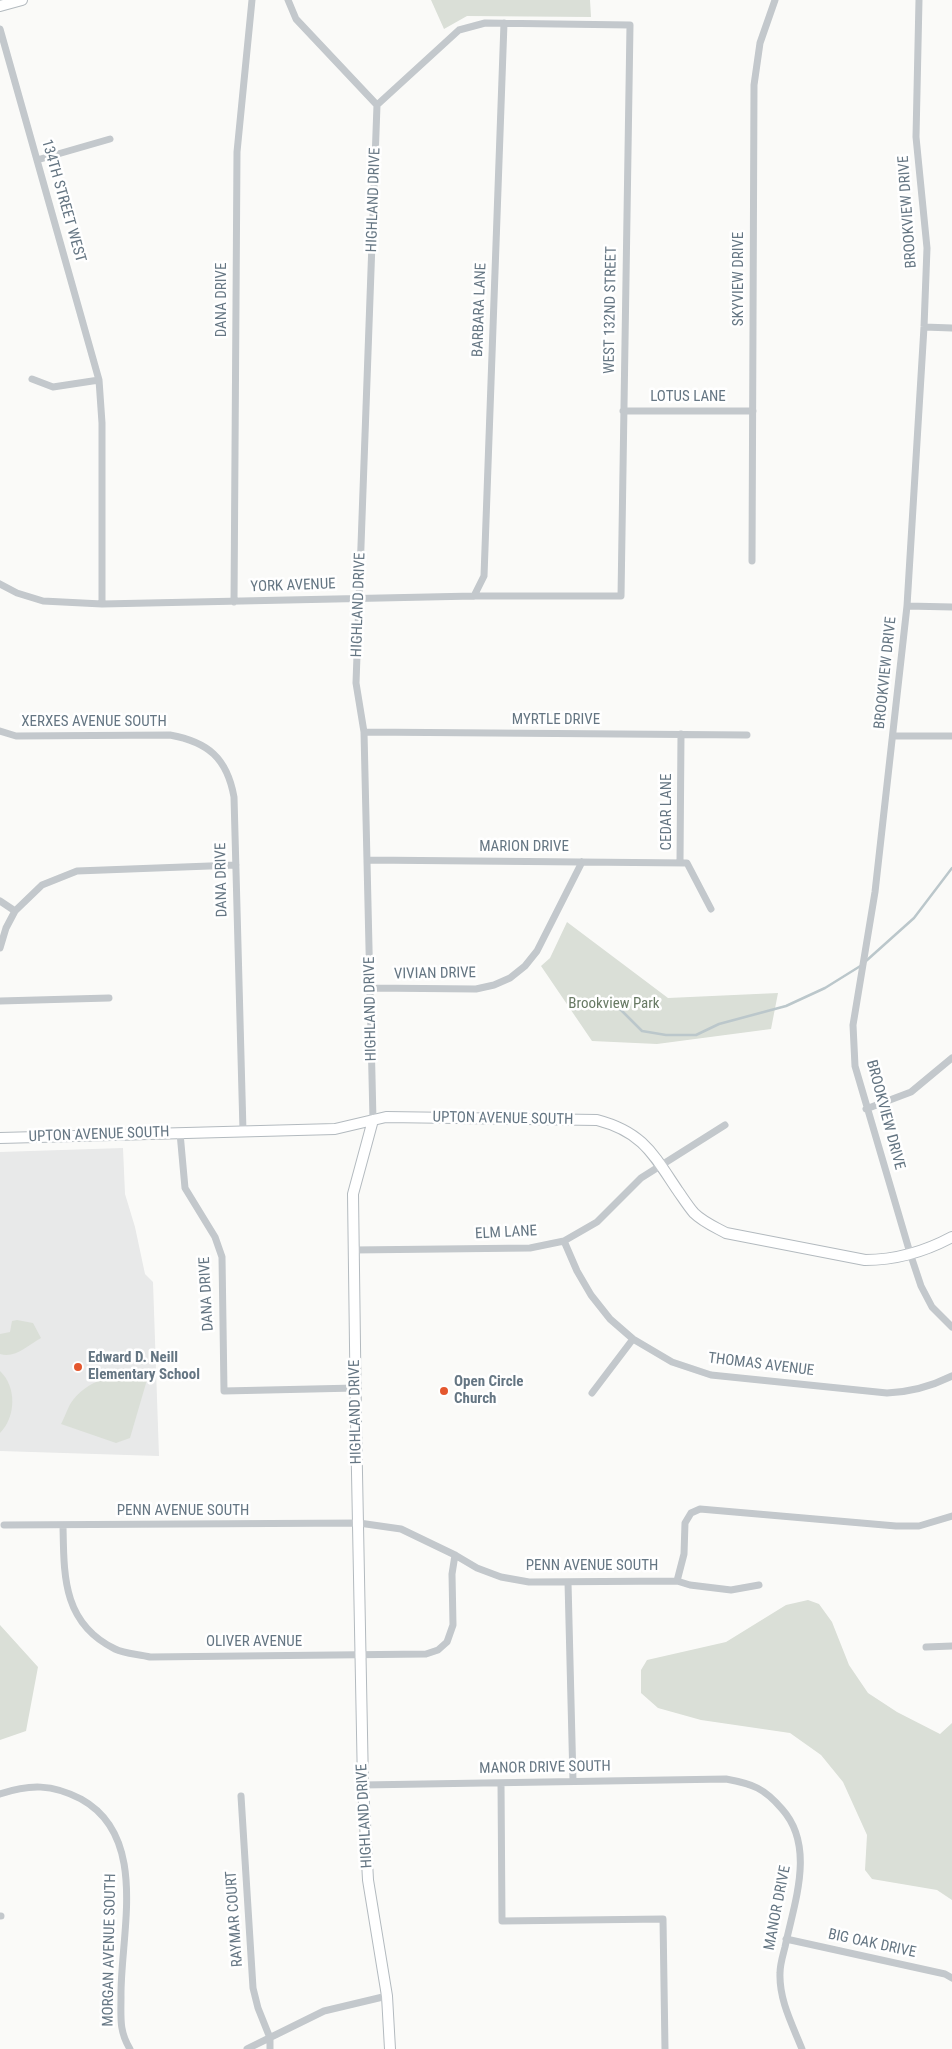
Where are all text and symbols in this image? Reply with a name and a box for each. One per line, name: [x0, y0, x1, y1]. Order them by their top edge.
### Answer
street label: 134TH STREET WEST: [37, 137, 89, 265]
street label: HIGHLAND DRIVE: [363, 147, 385, 253]
street label: BROOKVIEW DRIVE: [895, 155, 921, 269]
street label: SKYVIEW DRIVE: [730, 232, 748, 326]
street label: WEST 132ND STREET: [601, 246, 621, 374]
street label: DANA DRIVE: [213, 263, 231, 337]
street label: BARBARA LANE: [469, 263, 491, 357]
street label: LOTUS LANE: [650, 388, 726, 406]
street label: HIGHLAND DRIVE: [348, 552, 370, 658]
street label: YORK AVENUE: [250, 576, 336, 596]
street label: BROOKVIEW DRIVE: [871, 616, 901, 730]
street label: MYRTLE DRIVE: [512, 711, 600, 729]
street label: XERXES AVENUE SOUTH: [21, 713, 167, 731]
street label: CEDAR LANE: [658, 773, 676, 851]
street label: MARION DRIVE: [479, 838, 569, 856]
street label: DANA DRIVE: [212, 842, 232, 918]
street label: HIGHLAND DRIVE: [361, 957, 381, 1061]
street label: VIVIAN DRIVE: [394, 964, 476, 984]
park label: Brookview Park: [568, 995, 660, 1013]
street label: BROOKVIEW DRIVE: [862, 1058, 908, 1172]
street label: UPTON AVENUE SOUTH: [432, 1109, 574, 1129]
street label: UPTON AVENUE SOUTH: [28, 1124, 170, 1146]
street label: ELM LANE: [475, 1222, 537, 1244]
street label: DANA DRIVE: [196, 1256, 218, 1332]
place label: Edward D. Neill Elementary School: [88, 1349, 200, 1384]
street label: THOMAS AVENUE: [707, 1350, 815, 1380]
street label: HIGHLAND DRIVE: [346, 1360, 366, 1464]
marker: Edward D. Neill Elementary School: [72, 1361, 84, 1373]
place label: Open Circle Church: [454, 1373, 524, 1408]
marker: Open Circle Church: [438, 1385, 450, 1397]
street label: PENN AVENUE SOUTH: [117, 1502, 249, 1520]
street label: PENN AVENUE SOUTH: [526, 1557, 658, 1575]
street label: OLIVER AVENUE: [206, 1633, 302, 1651]
street label: MANOR DRIVE SOUTH: [479, 1758, 611, 1778]
street label: HIGHLAND DRIVE: [353, 1763, 377, 1869]
street label: MANOR DRIVE: [761, 1864, 795, 1952]
street label: RAYMAR COURT: [223, 1870, 247, 1968]
street label: MORGAN AVENUE SOUTH: [100, 1873, 120, 2027]
street label: BIG OAK DRIVE: [826, 1926, 918, 1962]

